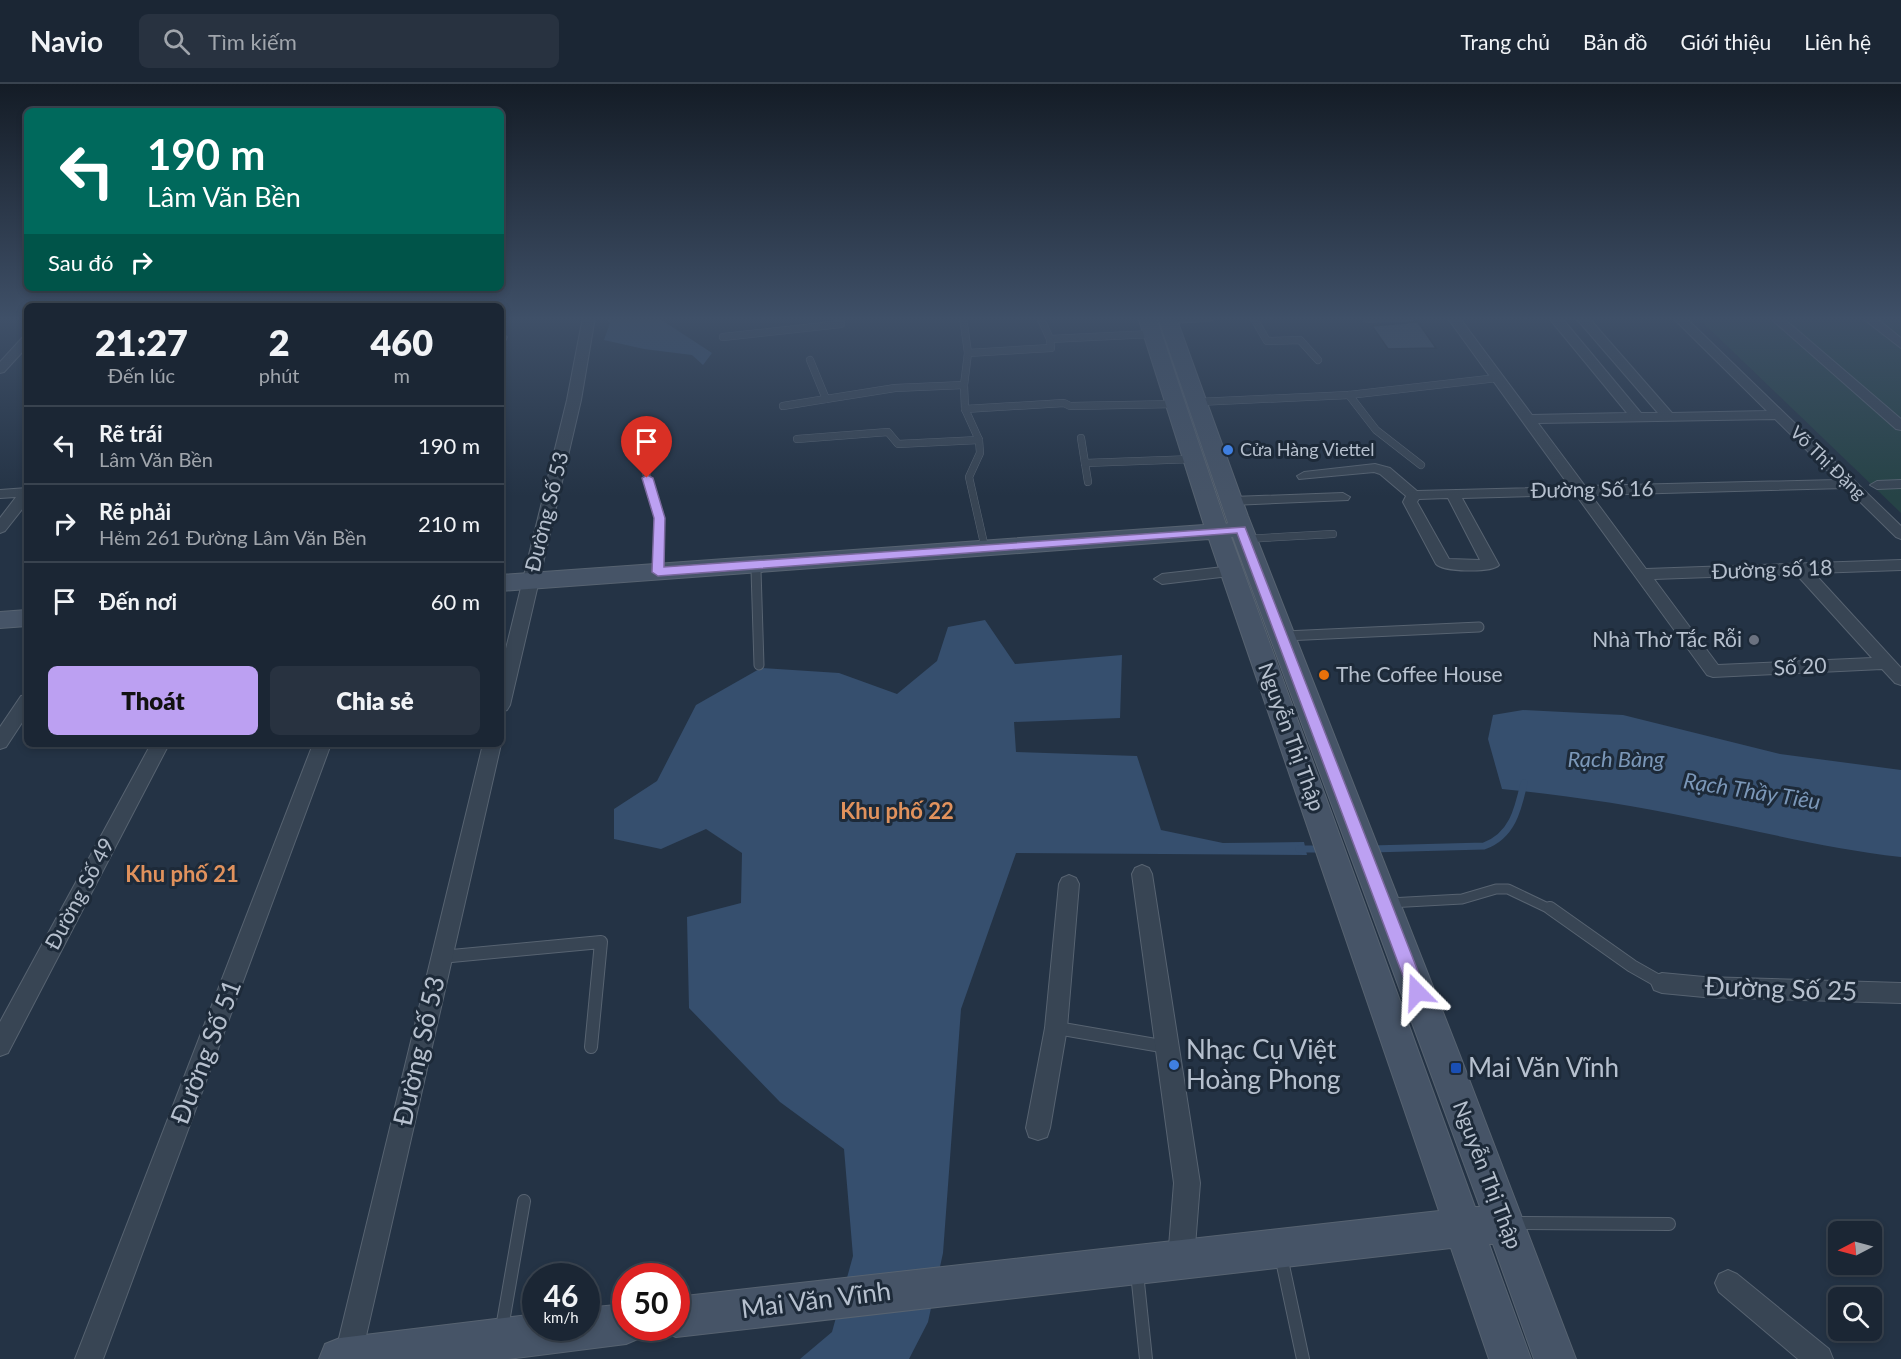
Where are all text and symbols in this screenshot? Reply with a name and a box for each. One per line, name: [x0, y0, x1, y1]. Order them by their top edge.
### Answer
search box: [139, 14, 559, 68]
text: Navio: [30, 24, 103, 58]
icon: search: [160, 25, 193, 58]
text: Tìm kiếm: [208, 28, 297, 55]
text: Trang chủ: [1460, 29, 1550, 54]
text: Bản đồ: [1583, 29, 1648, 54]
text: Giới thiệu: [1681, 29, 1771, 54]
text: Liên hệ: [1804, 29, 1871, 54]
text: 190 m: [147, 129, 265, 179]
icon: left: [48, 132, 126, 210]
text: Lâm Văn Bền: [147, 180, 301, 213]
icon: right: [125, 246, 158, 279]
text: Sau đó: [48, 249, 113, 276]
text: 21:27: [95, 320, 188, 364]
text: 2: [269, 320, 290, 364]
text: 460: [370, 320, 433, 364]
text: Đến lúc: [108, 363, 175, 387]
text: phút: [259, 363, 300, 387]
text: m: [394, 363, 410, 387]
pin: [621, 416, 672, 478]
text: Rẽ trái: [99, 420, 163, 447]
street label: Võ Thị Đặng: [1786, 421, 1871, 504]
icon: arrive: [630, 425, 663, 458]
icon: left: [48, 429, 81, 462]
text: 190 m: [418, 432, 480, 459]
place label: Cửa Hàng Viettel: [1240, 438, 1375, 460]
marker: Cửa Hàng Viettel: [1221, 443, 1235, 457]
text: Lâm Văn Bền: [99, 447, 213, 471]
street label: Đường Số 53: [519, 449, 573, 574]
street label: Đường Số 16: [1530, 475, 1654, 502]
text: Rẽ phải: [99, 498, 171, 525]
icon: right: [48, 507, 81, 540]
text: 210 m: [418, 510, 480, 537]
text: Hẻm 261 Đường Lâm Văn Bền: [99, 525, 367, 549]
street label: Đường số 18: [1711, 554, 1833, 583]
icon: arrive: [48, 585, 81, 618]
text: Đến nơi: [99, 588, 177, 615]
text: 60 m: [431, 588, 480, 615]
place label: Nhà Thờ Tắc Rỗi: [1592, 626, 1742, 651]
marker: Nhà Thờ Tắc Rỗi: [1747, 633, 1761, 647]
street label: Số 20: [1773, 652, 1827, 679]
street label: Nguyễn Thị Thập: [1254, 659, 1331, 814]
place label: The Coffee House: [1336, 661, 1503, 686]
button: Thoát: [48, 666, 258, 735]
button: Chia sẻ: [270, 666, 480, 735]
marker: The Coffee House: [1317, 668, 1331, 682]
water label: Rạch Bàng: [1567, 745, 1665, 772]
water label: Rạch Thầy Tiêu: [1682, 766, 1822, 815]
district label: Khu phố 22: [840, 797, 954, 824]
street label: Đường Số 49: [39, 833, 119, 953]
district label: Khu phố 21: [125, 860, 239, 887]
position arrow: [1385, 960, 1449, 1024]
street label: Đường Số 25: [1704, 969, 1858, 1007]
street label: Đường Số 53: [385, 973, 451, 1129]
street label: Đường Số 51: [163, 975, 247, 1128]
place label: Nhạc Cụ Việt Hoàng Phong: [1186, 1033, 1341, 1095]
place label: Mai Văn Vĩnh: [1468, 1051, 1619, 1083]
marker: Nhạc Cụ Việt Hoàng Phong: [1167, 1058, 1181, 1072]
marker: Mai Văn Vĩnh: [1449, 1061, 1463, 1075]
street label: Nguyễn Thị Thập: [1449, 1097, 1528, 1252]
north arrow: [1828, 1221, 1882, 1275]
map controls: [1828, 1221, 1882, 1341]
speed limit sign: 50: [612, 1263, 690, 1341]
street label: Mai Văn Vĩnh: [739, 1274, 893, 1324]
text: 46: [544, 1277, 578, 1313]
button: search: [1828, 1287, 1882, 1341]
text: km/h: [543, 1308, 579, 1326]

